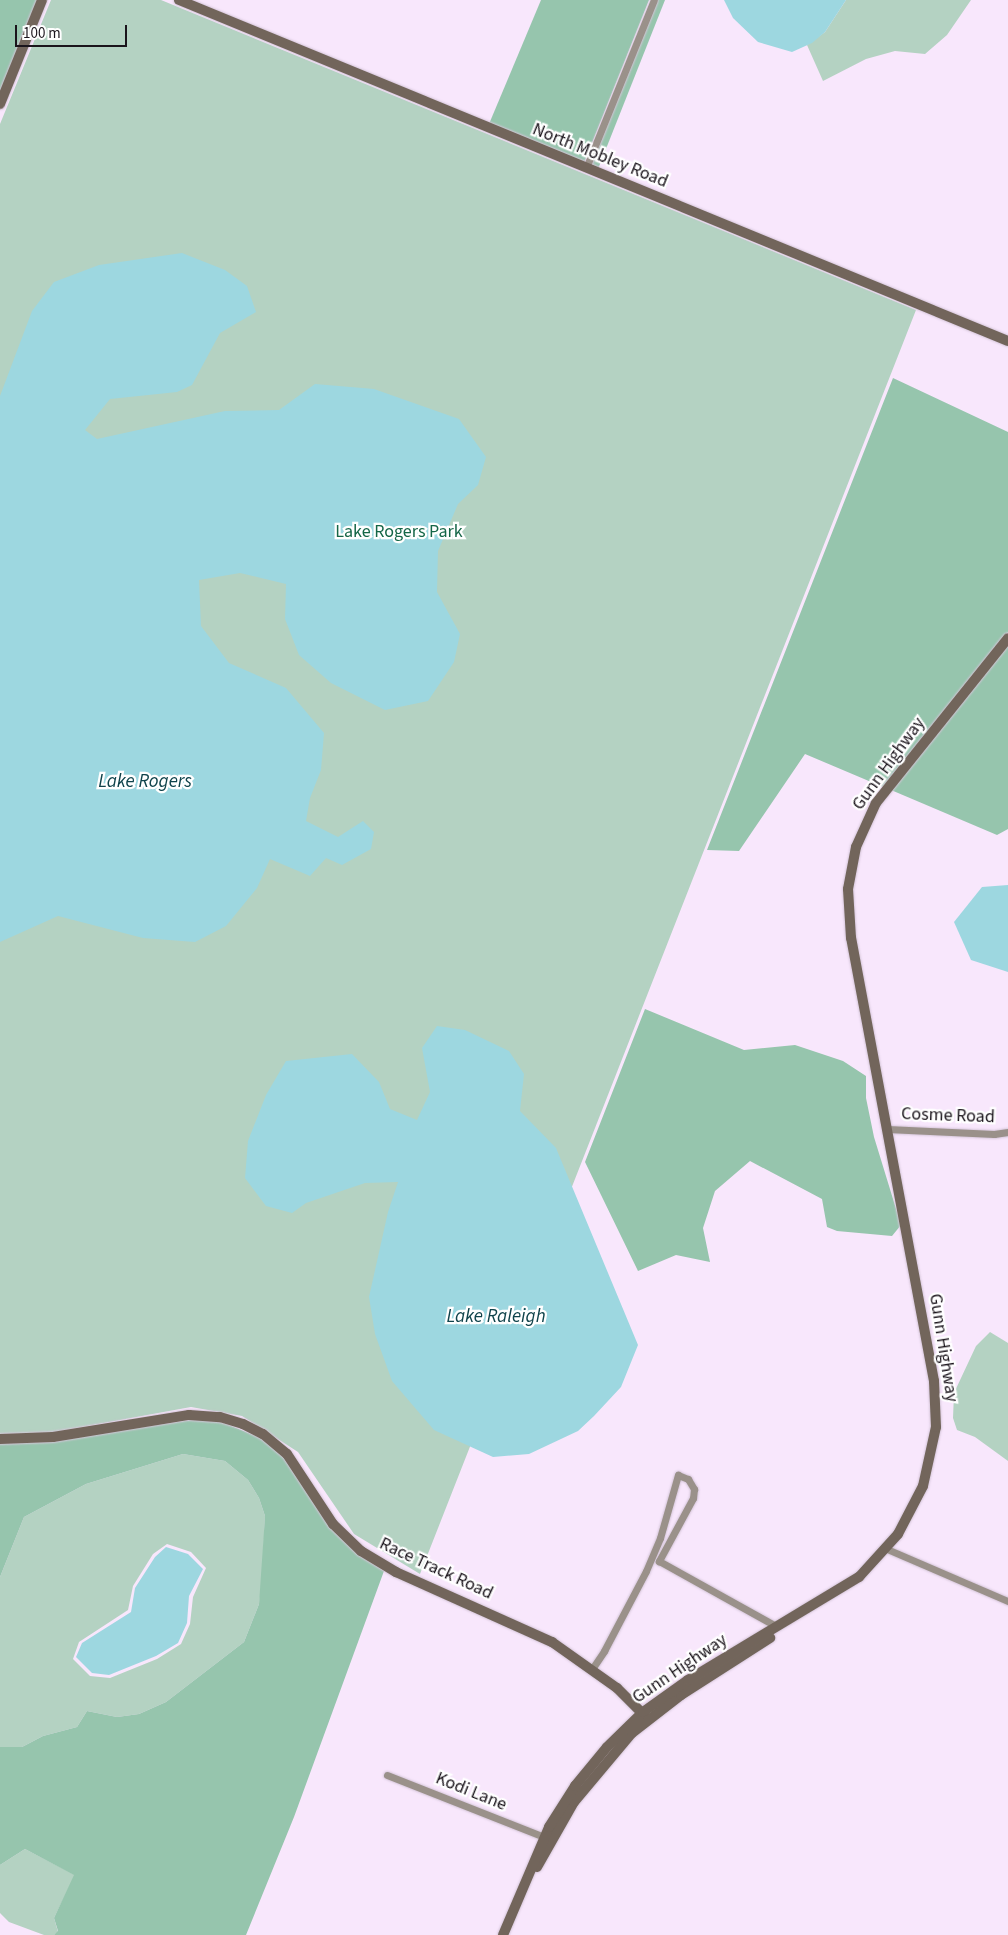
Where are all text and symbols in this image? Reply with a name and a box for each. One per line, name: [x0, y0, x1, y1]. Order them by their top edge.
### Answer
scale bar: [18, 15, 130, 47]
text: 100 m: [23, 23, 61, 44]
street label: North Mobley Road: [529, 119, 671, 193]
park label: Lake Rogers Park: [335, 521, 463, 543]
street label: Gunn Highway: [848, 713, 930, 815]
water label: Lake Rogers: [98, 771, 192, 793]
street label: Cosme Road: [901, 1104, 995, 1128]
street label: Gunn Highway: [924, 1292, 962, 1404]
water label: Lake Raleigh: [446, 1306, 546, 1328]
street label: Race Track Road: [376, 1533, 496, 1605]
street label: Gunn Highway: [629, 1629, 731, 1709]
street label: Kodi Lane: [432, 1768, 510, 1816]

